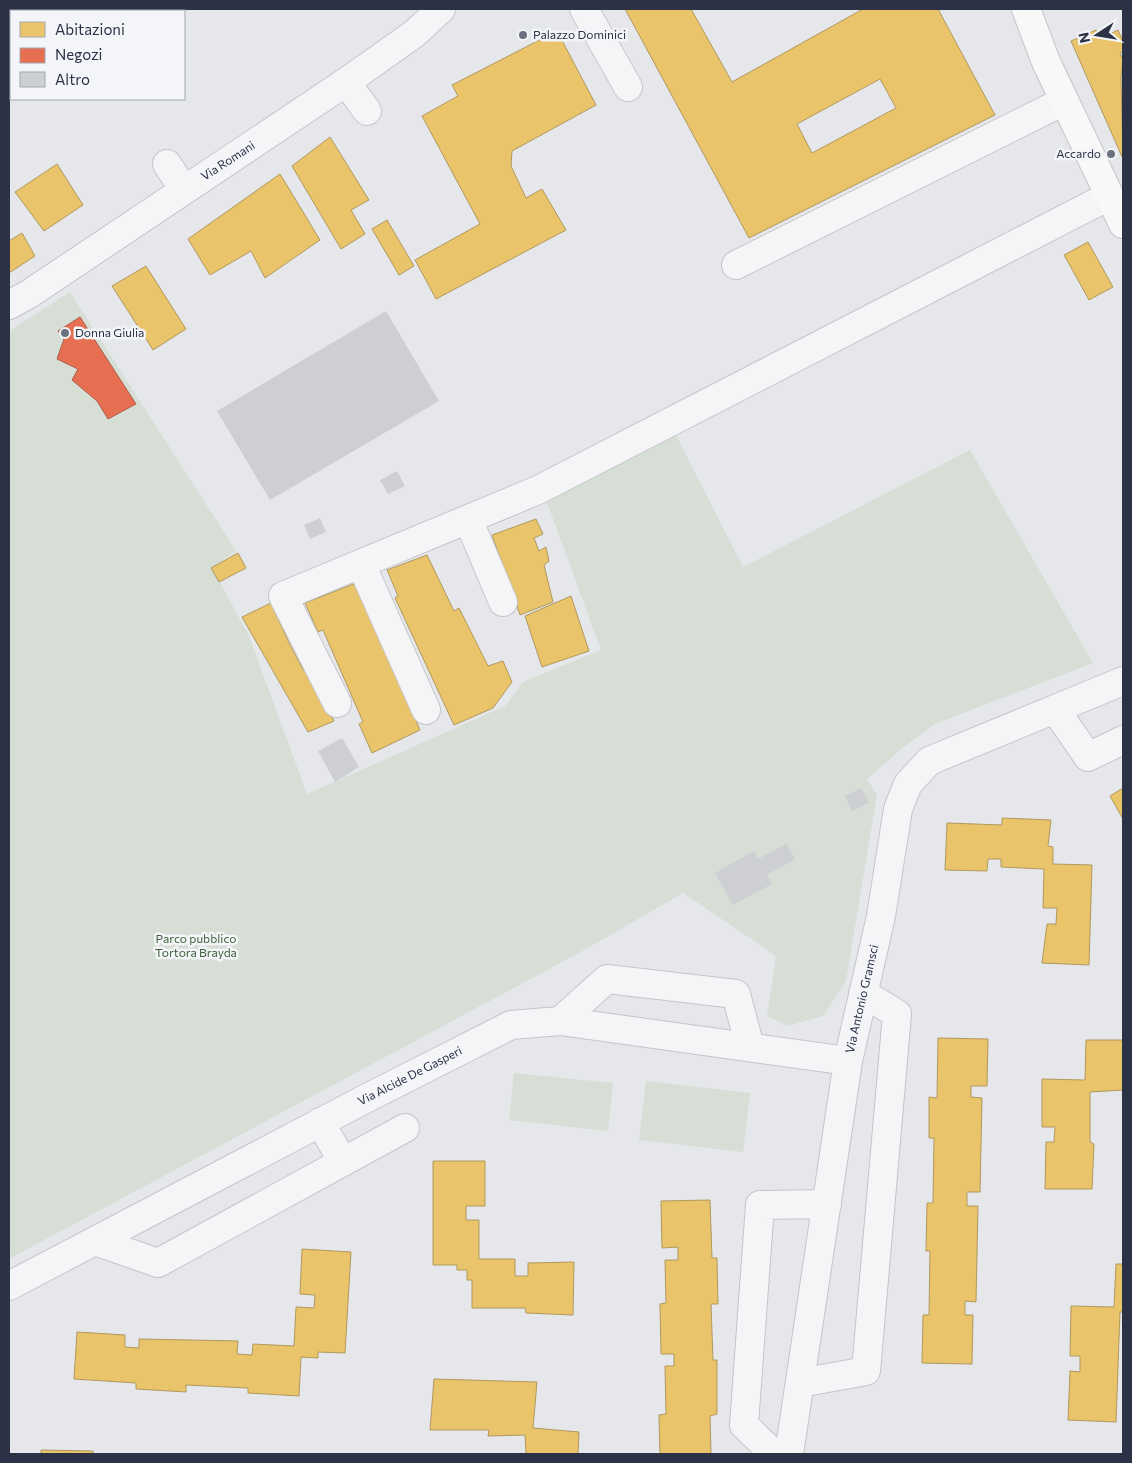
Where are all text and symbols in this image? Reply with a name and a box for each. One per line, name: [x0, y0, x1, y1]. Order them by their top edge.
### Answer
legend: [10, 10, 185, 100]
north arrow: [1072, 10, 1122, 60]
text: Abitazioni: [55, 20, 125, 38]
place label: Palazzo Dominici: [533, 27, 626, 41]
marker: Palazzo Dominici: [517, 29, 529, 41]
text: N: [1074, 31, 1093, 45]
text: Negozi: [55, 45, 102, 63]
text: Altro: [55, 70, 90, 88]
street label: Via Romani: [198, 138, 257, 183]
place label: Accardo: [1056, 146, 1101, 160]
marker: Accardo: [1105, 148, 1117, 160]
place label: Donna Giulia: [75, 325, 144, 339]
marker: Donna Giulia: [59, 327, 71, 339]
park label: Parco pubblico Tortora Brayda: [155, 931, 237, 959]
street label: Via Antonio Gramsci: [842, 943, 880, 1055]
street label: Via Alcide De Gasperi: [355, 1043, 464, 1107]

